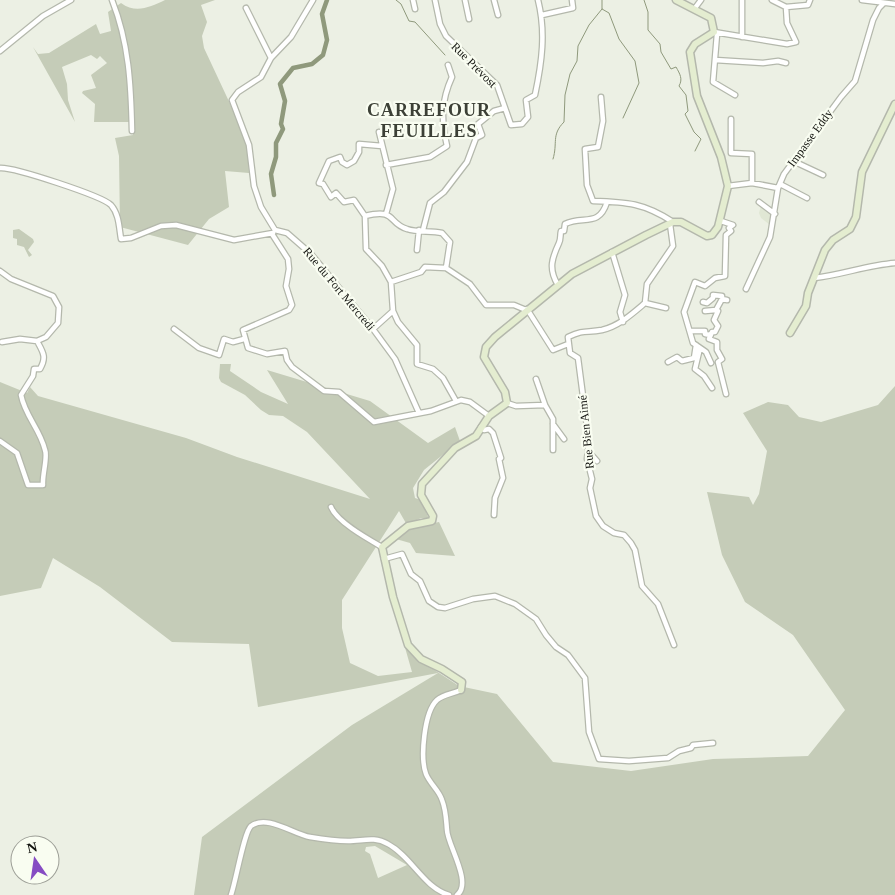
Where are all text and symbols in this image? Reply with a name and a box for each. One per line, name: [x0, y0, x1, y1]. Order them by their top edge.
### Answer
street label: Rue Prévost: [448, 39, 500, 91]
district label: CARREFOUR FEUILLES: [367, 100, 491, 141]
street label: Impasse Eddy: [784, 107, 836, 169]
street label: Rue du Fort Mercredi: [300, 245, 378, 334]
street label: Rue Bien Aimé: [575, 394, 597, 470]
north arrow: [10, 835, 60, 885]
text: N: [26, 839, 39, 856]

